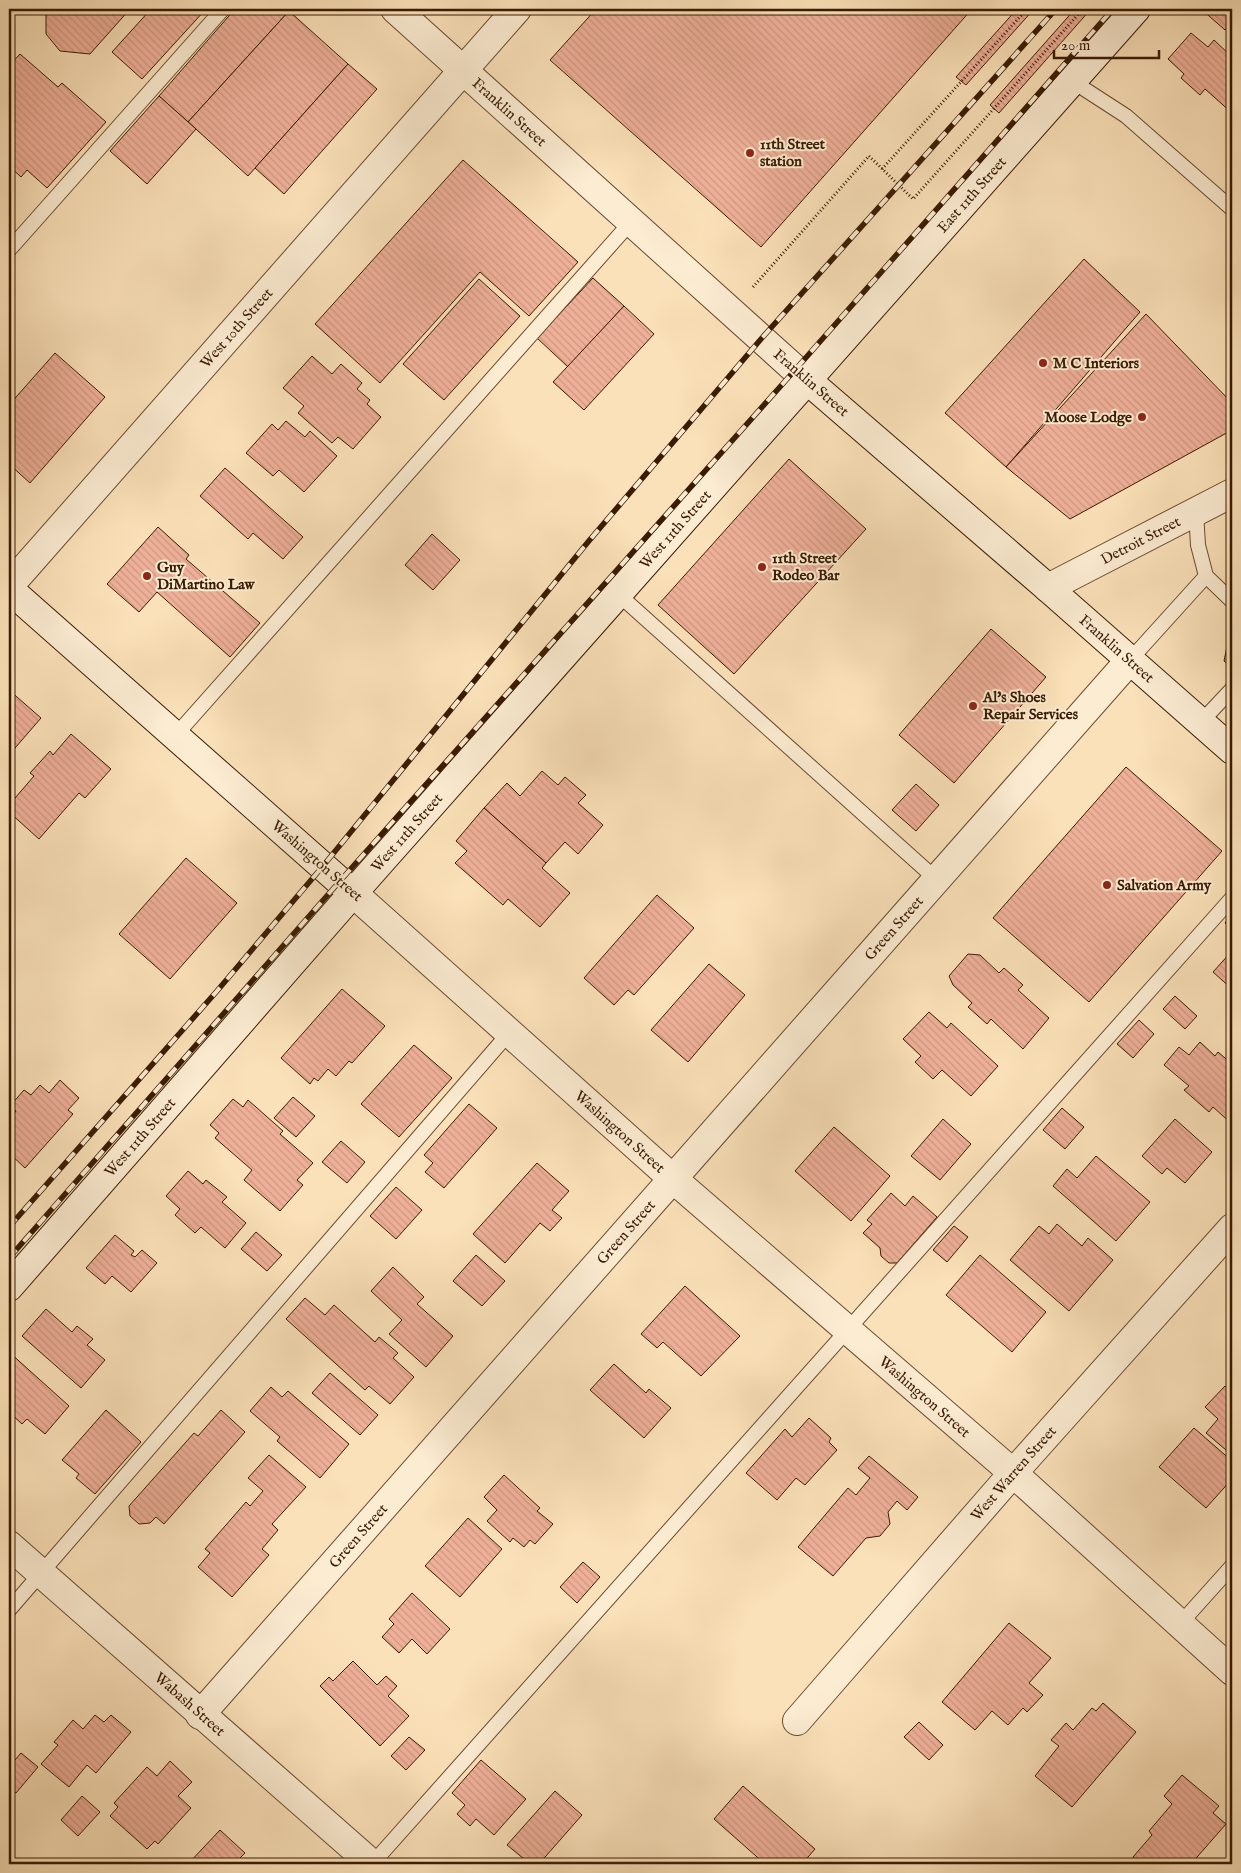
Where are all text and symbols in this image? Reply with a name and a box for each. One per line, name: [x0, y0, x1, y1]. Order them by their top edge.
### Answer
scale bar: [1054, 28, 1158, 60]
text: 20 m: [1061, 36, 1091, 55]
street label: Franklin Street: [468, 74, 551, 151]
place label: 11th Street station: [760, 135, 826, 171]
marker: 11th Street station: [744, 147, 756, 159]
street label: East 11th Street: [933, 153, 1010, 237]
street label: West 10th Street: [196, 284, 277, 372]
street label: Franklin Street: [769, 345, 853, 421]
place label: M C Interiors: [1053, 354, 1140, 373]
marker: M C Interiors: [1037, 357, 1049, 369]
place label: Moose Lodge: [1045, 408, 1132, 427]
marker: Moose Lodge: [1136, 411, 1148, 423]
street label: West 11th Street: [635, 486, 715, 573]
street label: Detroit Street: [1097, 512, 1184, 569]
place label: 11th Street Rodeo Bar: [772, 549, 840, 585]
place label: Guy DiMartino Law: [157, 558, 256, 594]
marker: 11th Street Rodeo Bar: [756, 561, 768, 573]
marker: Guy DiMartino Law: [141, 570, 153, 582]
street label: Franklin Street: [1075, 610, 1158, 687]
place label: Al's Shoes Repair Services: [982, 688, 1079, 724]
marker: Al's Shoes Repair Services: [967, 700, 979, 712]
street label: West 11th Street: [367, 789, 447, 876]
street label: Washington Street: [267, 816, 367, 906]
place label: Salvation Army: [1117, 876, 1212, 895]
marker: Salvation Army: [1101, 879, 1113, 891]
street label: Green Street: [860, 892, 927, 964]
street label: Washington Street: [571, 1086, 669, 1177]
street label: West 11th Street: [100, 1094, 180, 1181]
street label: Green Street: [592, 1196, 659, 1268]
street label: Washington Street: [875, 1352, 975, 1442]
street label: West Warren Street: [966, 1422, 1060, 1525]
street label: Green Street: [325, 1499, 392, 1572]
street label: Wabash Street: [151, 1668, 229, 1740]

